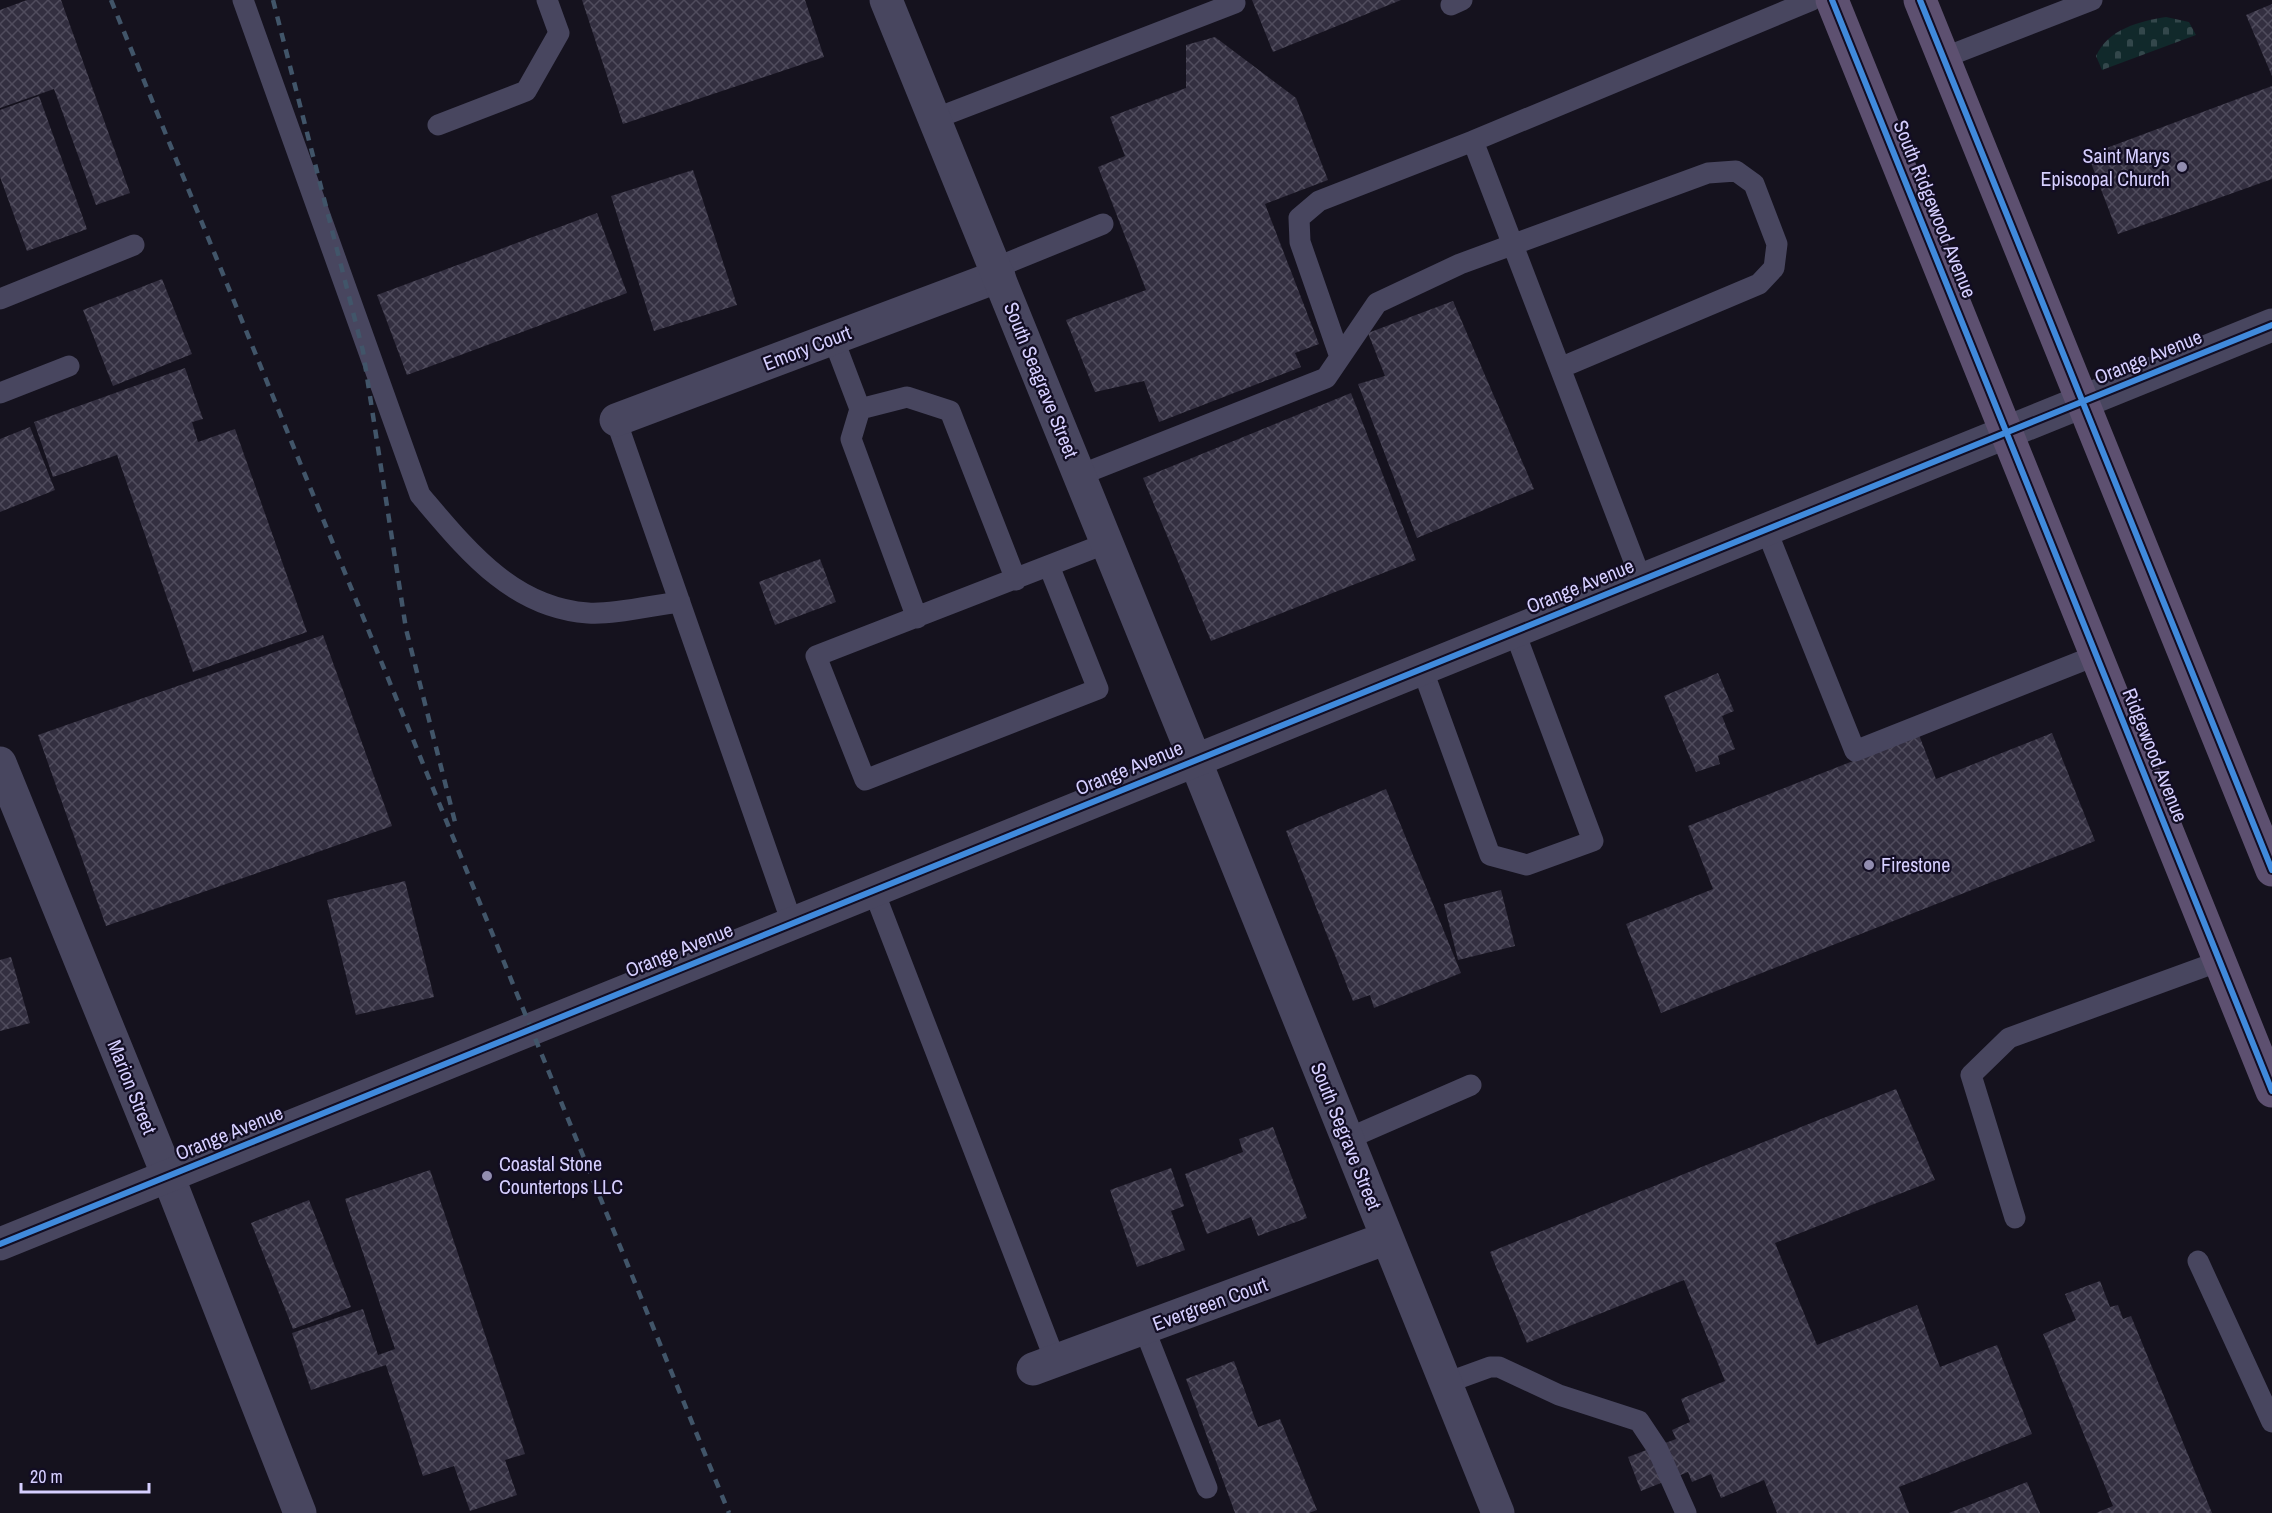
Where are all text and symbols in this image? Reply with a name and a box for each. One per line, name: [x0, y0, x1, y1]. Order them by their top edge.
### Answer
street label: South Ridgewood Avenue: [1887, 116, 1983, 302]
place label: Saint Marys Episcopal Church: [2041, 142, 2170, 192]
marker: Saint Marys Episcopal Church: [2175, 160, 2189, 174]
street label: South Seagrave Street: [998, 298, 1085, 462]
street label: Emory Court: [759, 318, 855, 377]
street label: Orange Avenue: [2090, 323, 2206, 390]
street label: Orange Avenue: [1522, 552, 1638, 619]
street label: Ridgewood Avenue: [2116, 684, 2195, 826]
street label: Orange Avenue: [1071, 734, 1187, 801]
place label: Firestone: [1881, 851, 1950, 878]
marker: Firestone: [1862, 858, 1876, 872]
street label: Orange Avenue: [621, 916, 737, 983]
street label: Marion Street: [101, 1036, 164, 1138]
street label: South Segrave Street: [1305, 1058, 1389, 1214]
street label: Orange Avenue: [171, 1099, 287, 1166]
place label: Coastal Stone Countertops LLC: [499, 1150, 623, 1200]
marker: Coastal Stone Countertops LLC: [480, 1169, 494, 1183]
street label: Evergreen Court: [1149, 1270, 1271, 1337]
scale bar: [21, 1456, 148, 1494]
text: 20 m: [30, 1464, 63, 1489]

